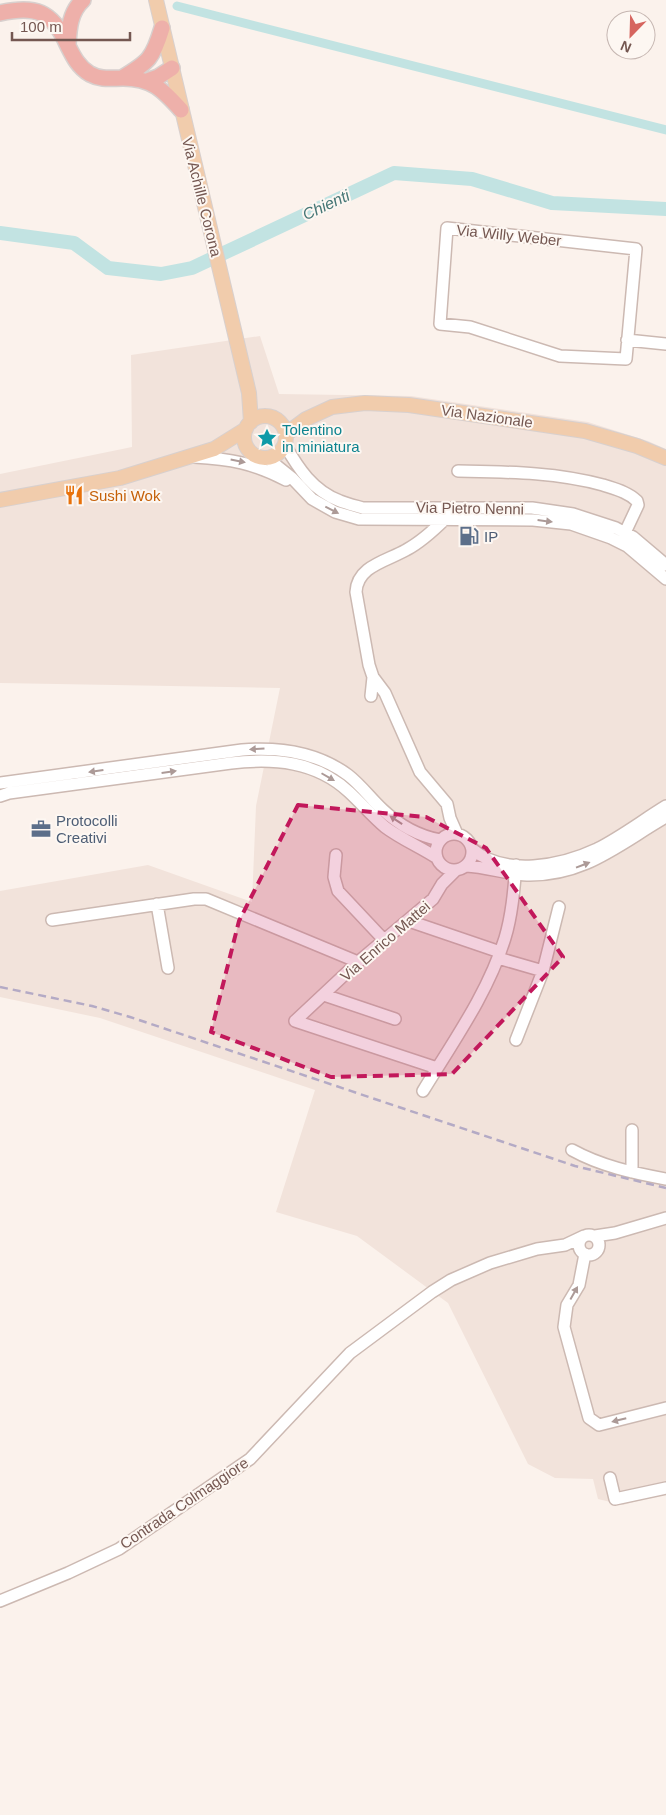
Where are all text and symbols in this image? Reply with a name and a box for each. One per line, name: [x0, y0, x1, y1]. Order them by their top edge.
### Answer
scale bar: [12, 10, 130, 42]
north arrow: [606, 10, 656, 60]
text: 100 m: [20, 18, 62, 35]
text: N: [618, 38, 634, 56]
street label: Via Achille Corona: [179, 136, 225, 259]
water label: Chienti: [300, 187, 353, 223]
street label: Via Willy Weber: [456, 221, 562, 249]
street label: Via Nazionale: [440, 401, 534, 431]
place label: Tolentino in miniatura: [282, 421, 360, 455]
place icon: Tolentino in miniatura: [256, 427, 278, 449]
one-way arrow: [231, 458, 247, 466]
restaurant icon: Sushi Wok: [63, 484, 85, 506]
place label: Sushi Wok: [89, 487, 161, 504]
street label: Via Pietro Nenni: [416, 499, 524, 517]
one-way arrow: [325, 506, 339, 514]
one-way arrow: [537, 517, 553, 525]
fuel station icon: IP: [458, 525, 480, 547]
place label: IP: [484, 528, 498, 545]
one-way arrow: [249, 746, 265, 754]
one-way arrow: [88, 767, 104, 775]
one-way arrow: [162, 768, 178, 776]
one-way arrow: [321, 773, 336, 781]
place label: Protocolli Creativi: [56, 812, 118, 846]
one-way arrow: [389, 815, 403, 825]
office icon: Protocolli Creativi: [30, 818, 52, 840]
one-way arrow: [576, 861, 591, 869]
street label: Via Enrico Mattei: [337, 897, 433, 985]
one-way arrow: [570, 1286, 578, 1301]
one-way arrow: [611, 1416, 626, 1424]
street label: Contrada Colmaggiore: [117, 1454, 251, 1552]

